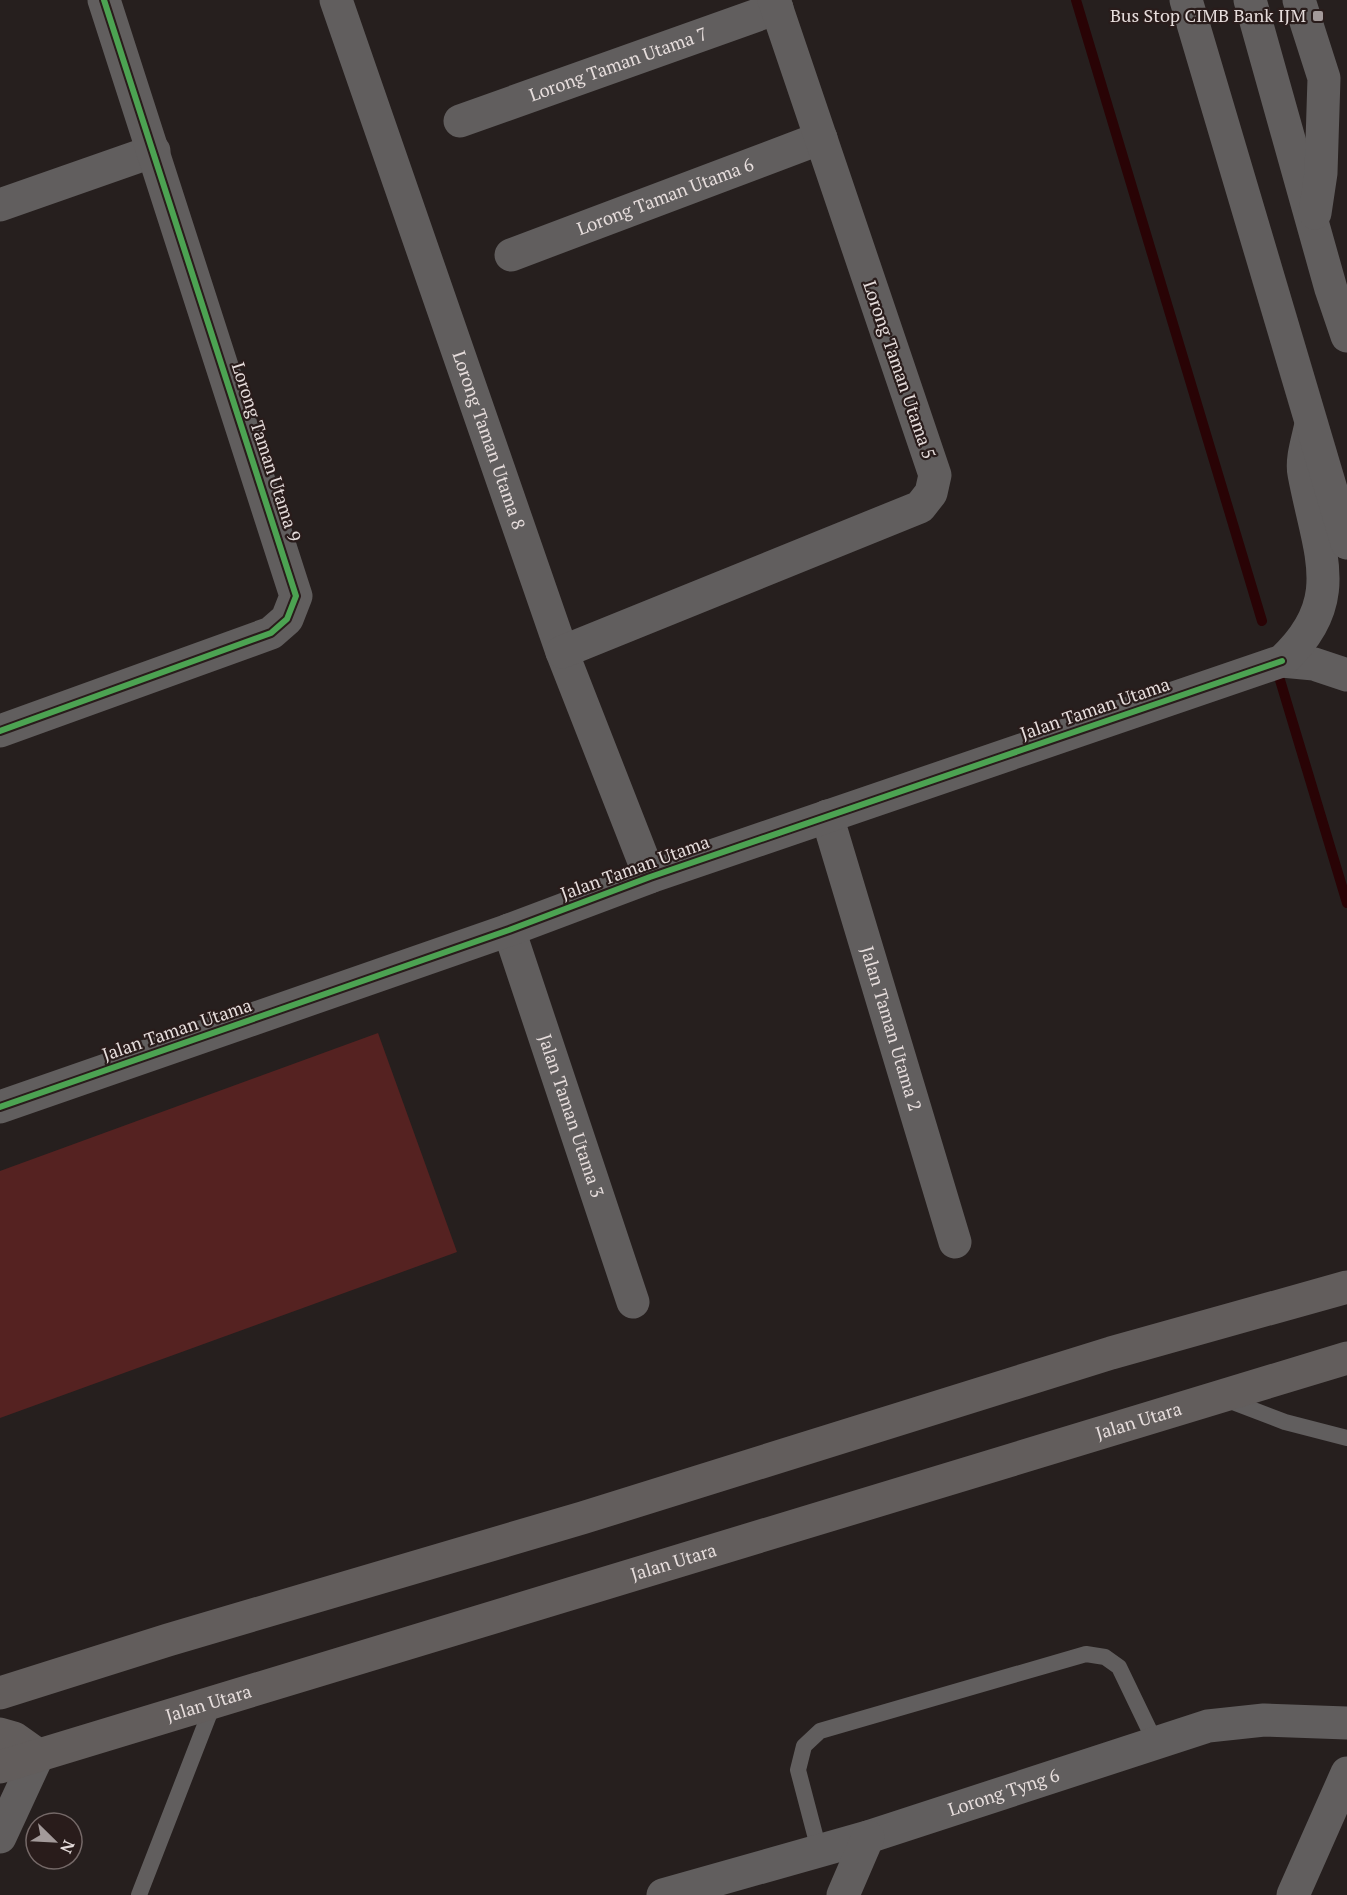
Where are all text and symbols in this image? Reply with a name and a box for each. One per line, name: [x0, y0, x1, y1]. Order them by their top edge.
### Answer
place label: Bus Stop CIMB Bank IJM: [1110, 3, 1306, 27]
marker: Bus Stop CIMB Bank IJM: [1311, 9, 1325, 23]
street label: Lorong Taman Utama 7: [526, 21, 710, 106]
street label: Lorong Taman Utama 6: [573, 151, 757, 240]
street label: Lorong Taman Utama 5: [858, 277, 942, 462]
street label: Lorong Taman Utama 8: [448, 348, 532, 532]
street label: Lorong Taman Utama 9: [227, 359, 307, 544]
street label: Jalan Taman Utama: [1017, 671, 1173, 745]
street label: Jalan Taman Utama: [557, 829, 712, 905]
street label: Jalan Taman Utama 2: [856, 943, 928, 1114]
street label: Jalan Taman Utama: [99, 992, 255, 1066]
street label: Jalan Taman Utama 3: [534, 1031, 610, 1200]
street label: Jalan Utara: [1092, 1396, 1184, 1445]
street label: Jalan Utara: [627, 1537, 719, 1586]
street label: Jalan Utara: [162, 1678, 254, 1727]
street label: Lorong Tyng 6: [945, 1762, 1063, 1821]
north arrow: [24, 1811, 84, 1871]
text: N: [55, 1837, 80, 1857]

